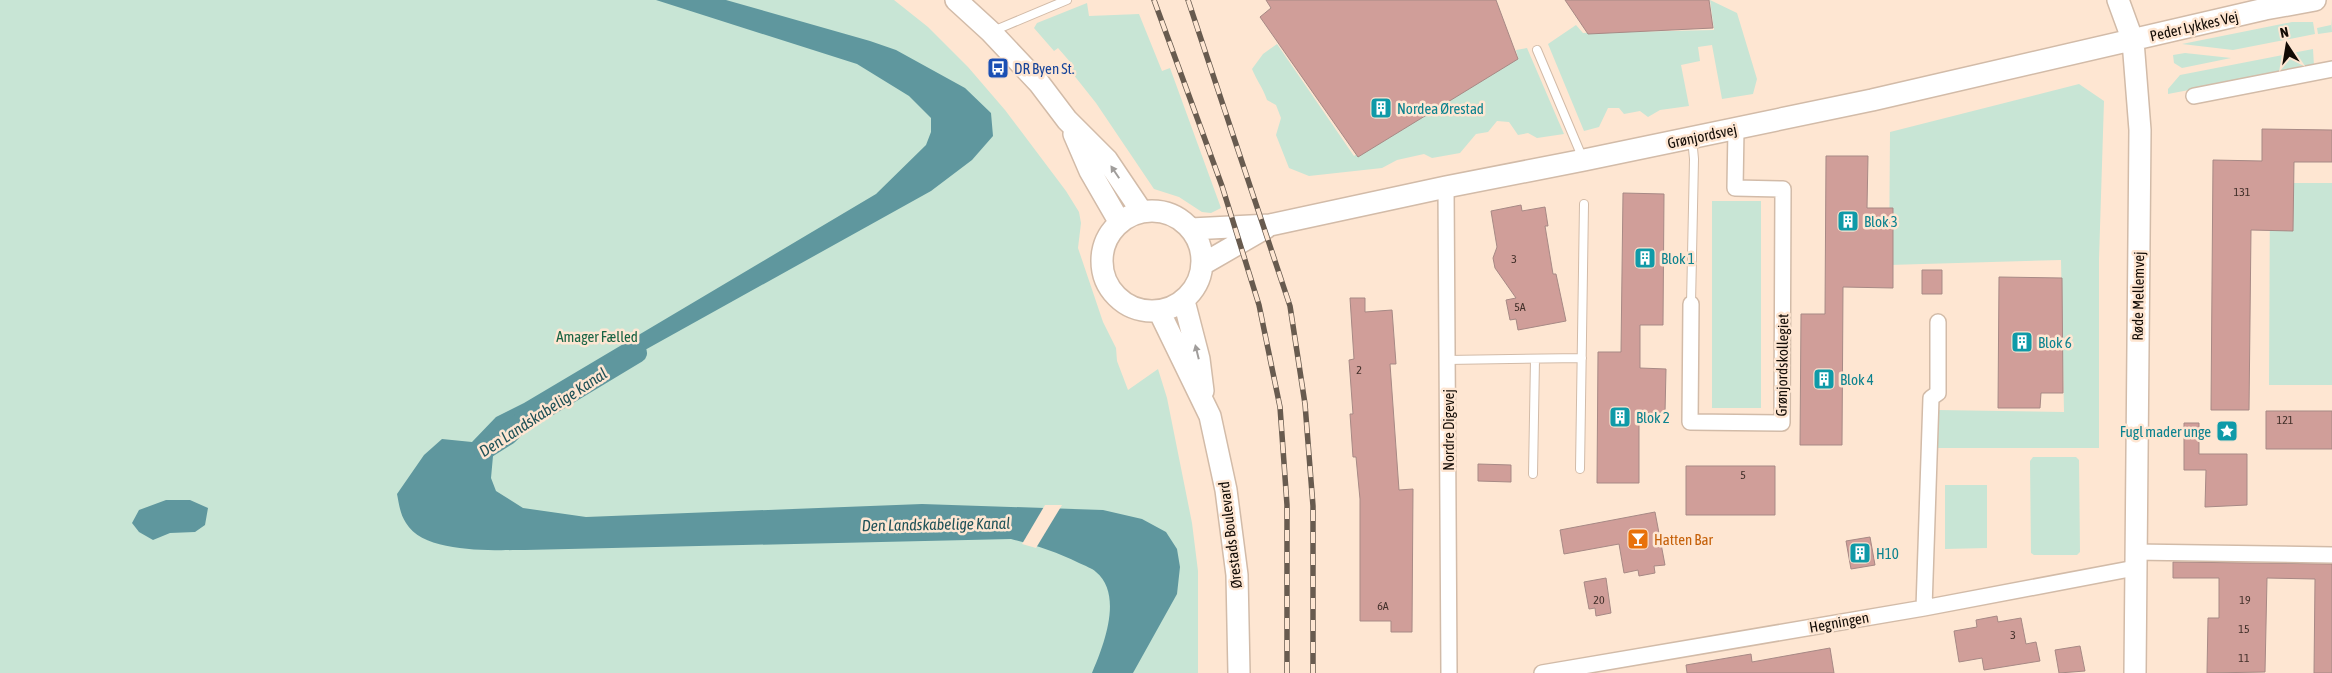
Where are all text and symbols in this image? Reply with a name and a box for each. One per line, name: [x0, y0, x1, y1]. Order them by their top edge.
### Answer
street label: Peder Lykkes Vej: [2148, 8, 2240, 44]
north arrow: [2262, 20, 2312, 70]
text: N: [2279, 24, 2290, 41]
bus stop icon: DR Byen St.: [986, 56, 1010, 80]
place label: DR Byen St.: [1014, 60, 1075, 77]
building icon: Nordea Ørestad: [1369, 96, 1393, 120]
place label: Nordea Ørestad: [1397, 100, 1484, 117]
street label: Grønjordsvej: [1666, 120, 1738, 152]
one-way arrow: [1110, 165, 1120, 179]
house number: 131: [2234, 185, 2251, 199]
building icon: Blok 3: [1836, 209, 1860, 233]
place label: Blok 3: [1864, 213, 1898, 230]
building icon: Blok 1: [1633, 246, 1657, 270]
place label: Blok 1: [1661, 250, 1695, 267]
street label: Røde Mellemvej: [2129, 251, 2147, 341]
house number: 3: [1511, 252, 1517, 266]
house number: 5A: [1514, 300, 1526, 314]
street label: Grønjordskollegiet: [1773, 313, 1791, 417]
park label: Amager Fælled: [556, 328, 638, 345]
building icon: Blok 6: [2010, 330, 2034, 354]
place label: Blok 6: [2038, 334, 2072, 351]
one-way arrow: [1193, 345, 1201, 360]
house number: 2: [1356, 363, 1362, 377]
water label: Den Landskabelige Kanal: [476, 364, 611, 461]
building icon: Blok 4: [1812, 367, 1836, 391]
place label: Blok 4: [1840, 371, 1874, 388]
street label: Nordre Digevej: [1440, 389, 1457, 471]
building icon: Blok 2: [1608, 405, 1632, 429]
place label: Blok 2: [1636, 409, 1670, 426]
house number: 121: [2277, 413, 2294, 427]
place icon: Fugl mader unge: [2215, 419, 2239, 443]
place label: Fugl mader unge: [2120, 423, 2211, 440]
house number: 5: [1740, 468, 1746, 482]
street label: Ørestads Boulevard: [1215, 481, 1245, 589]
water label: Den Landskabelige Kanal: [861, 514, 1011, 535]
bar icon: Hatten Bar: [1626, 527, 1650, 551]
place label: Hatten Bar: [1654, 531, 1713, 548]
building icon: H10: [1848, 541, 1872, 565]
place label: H10: [1876, 545, 1899, 562]
house number: 20: [1593, 593, 1605, 607]
house number: 19: [2239, 593, 2251, 607]
house number: 6A: [1377, 599, 1389, 613]
street label: Hegningen: [1808, 608, 1870, 636]
house number: 15: [2238, 622, 2250, 636]
house number: 3: [2010, 628, 2016, 642]
house number: 11: [2238, 651, 2250, 665]

